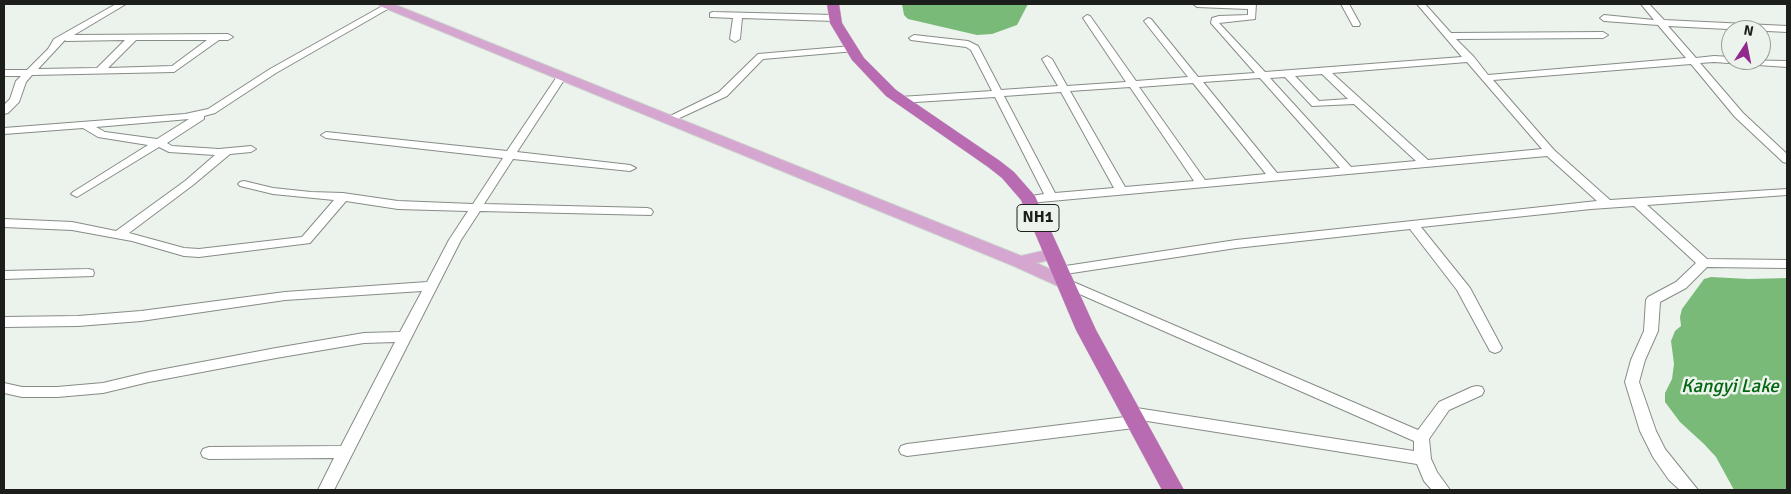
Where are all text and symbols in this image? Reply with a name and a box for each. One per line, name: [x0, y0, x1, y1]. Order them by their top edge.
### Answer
north arrow: [1721, 20, 1771, 70]
text: N: [1742, 21, 1755, 40]
road number: NH1: [1017, 204, 1059, 232]
water label: Kangyi Lake: [1681, 376, 1779, 398]

